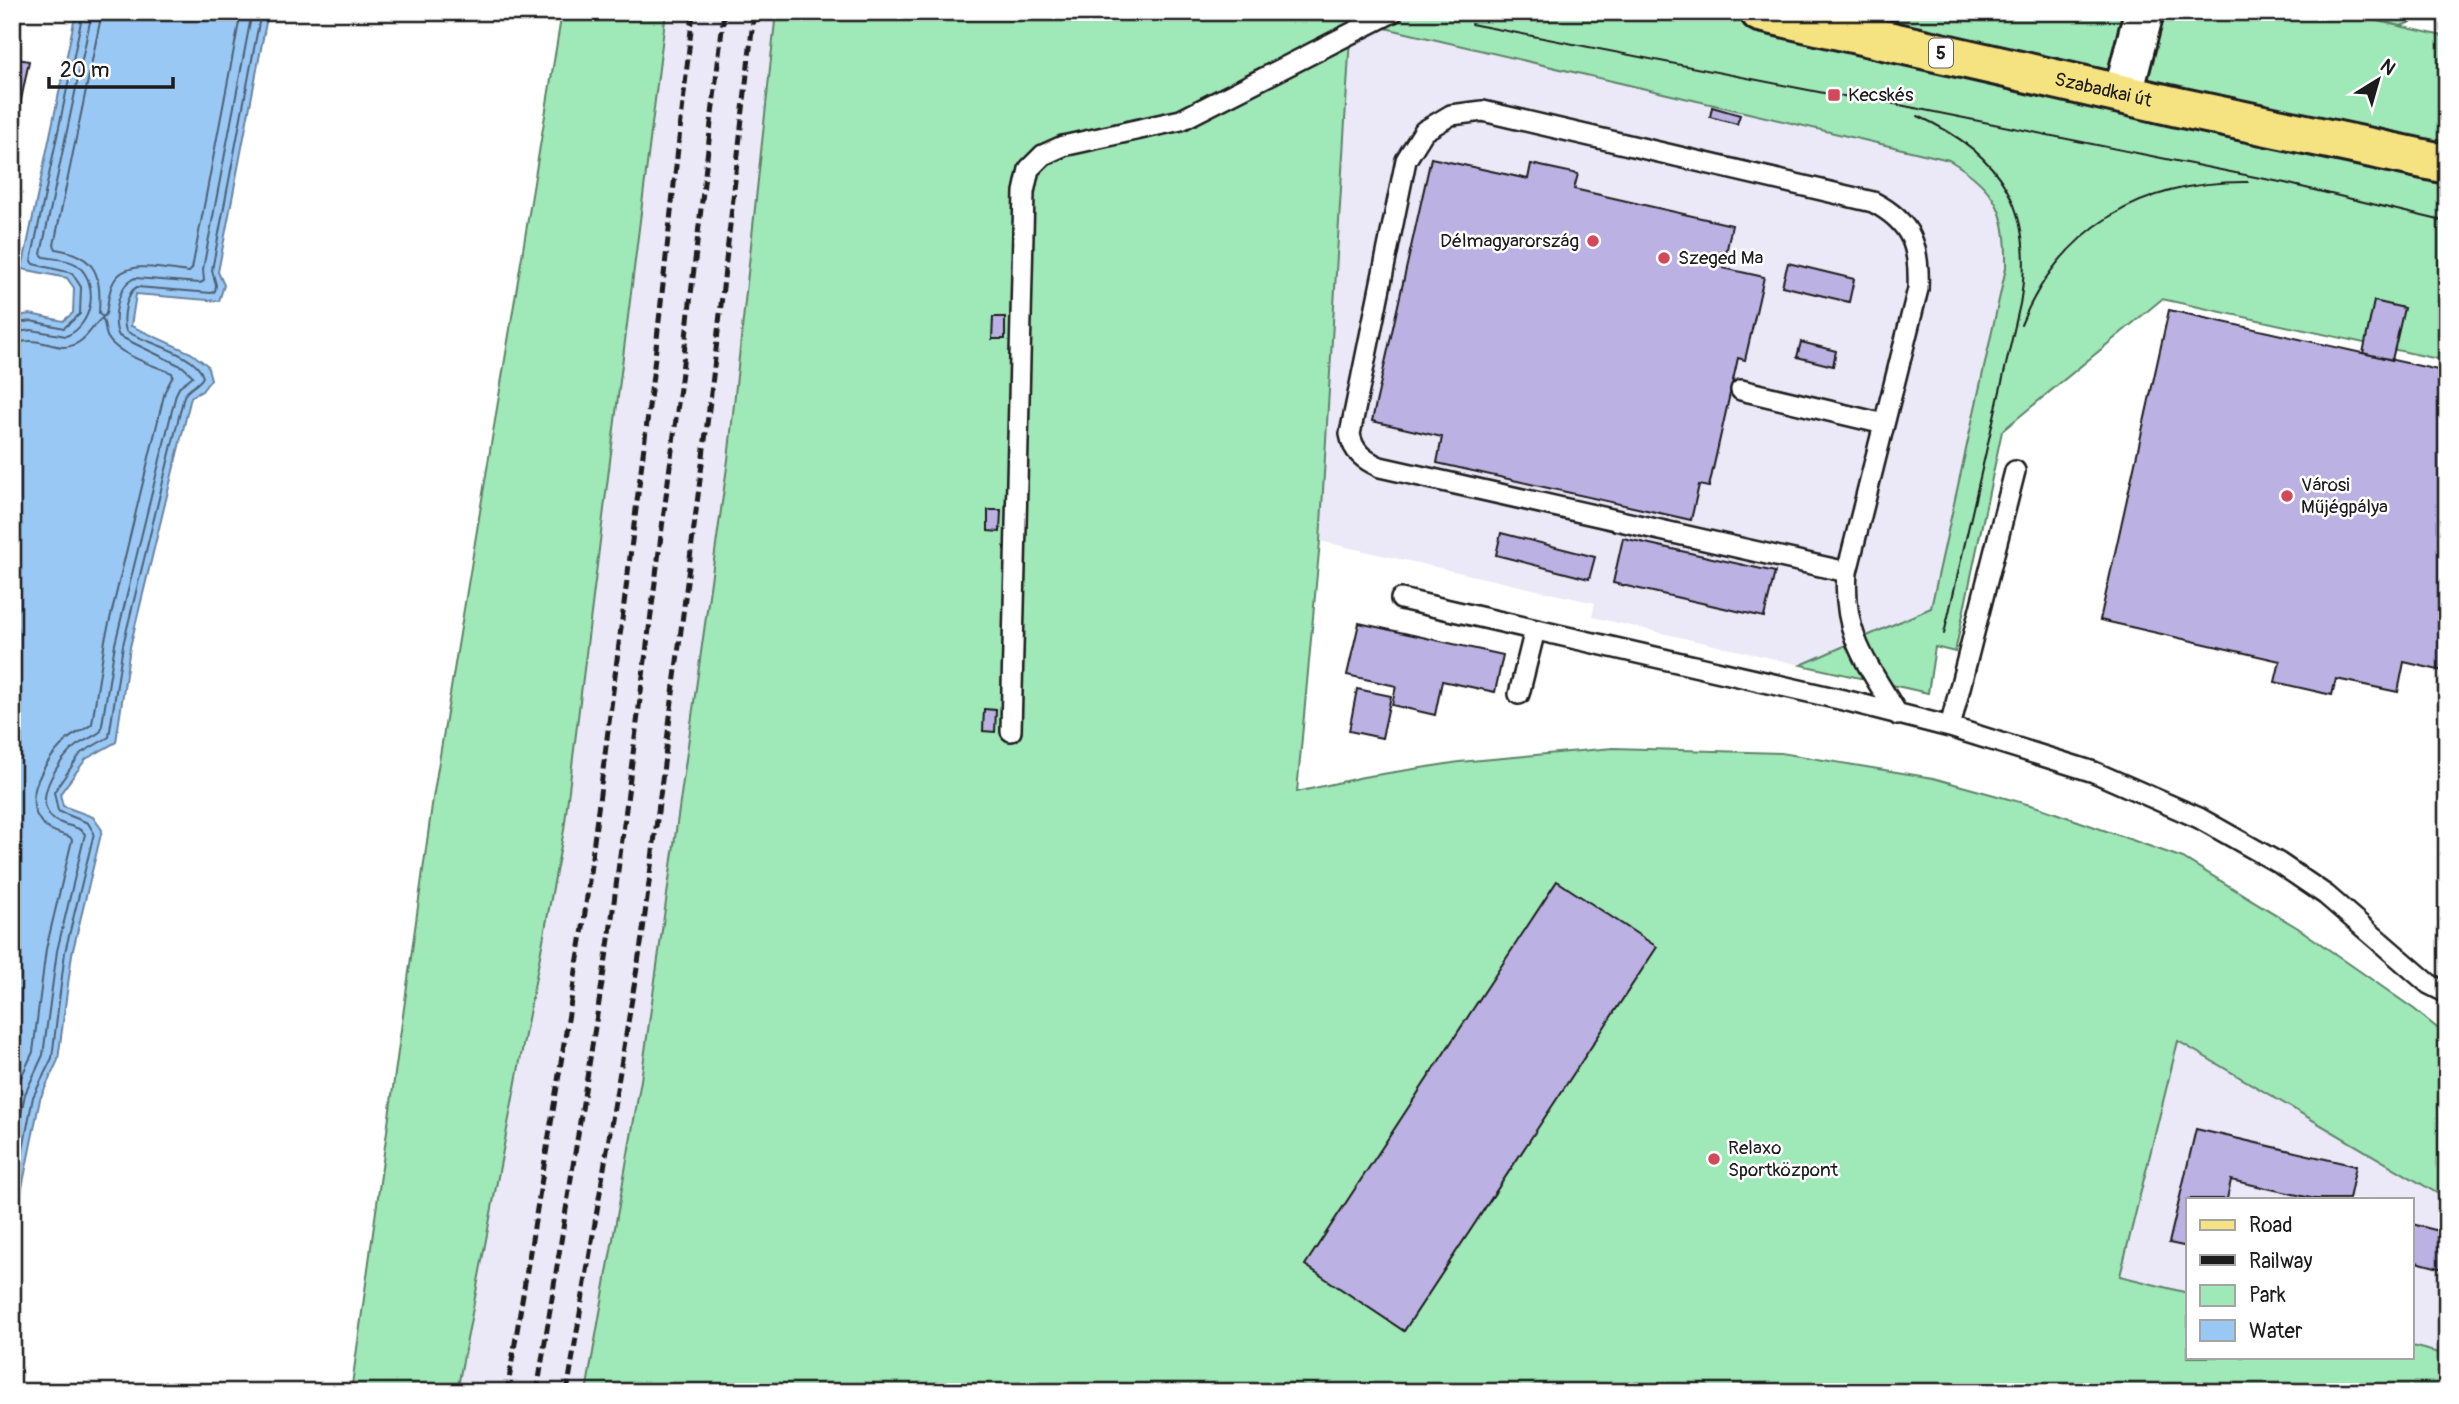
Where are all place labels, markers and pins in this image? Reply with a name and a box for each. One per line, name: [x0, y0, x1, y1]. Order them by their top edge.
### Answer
place label: Kecskés: [1848, 83, 1914, 107]
marker: Kecskés: [1826, 87, 1842, 103]
place label: Délmagyarország: [1440, 229, 1579, 253]
marker: Délmagyarország: [1585, 233, 1601, 249]
place label: Szeged Ma: [1678, 246, 1763, 270]
marker: Szeged Ma: [1656, 250, 1672, 266]
place label: Városi Műjégpálya: [2301, 473, 2388, 519]
marker: Városi Műjégpálya: [2279, 488, 2295, 504]
place label: Relaxo Sportközpont: [1728, 1136, 1838, 1182]
marker: Relaxo Sportközpont: [1706, 1151, 1722, 1167]

